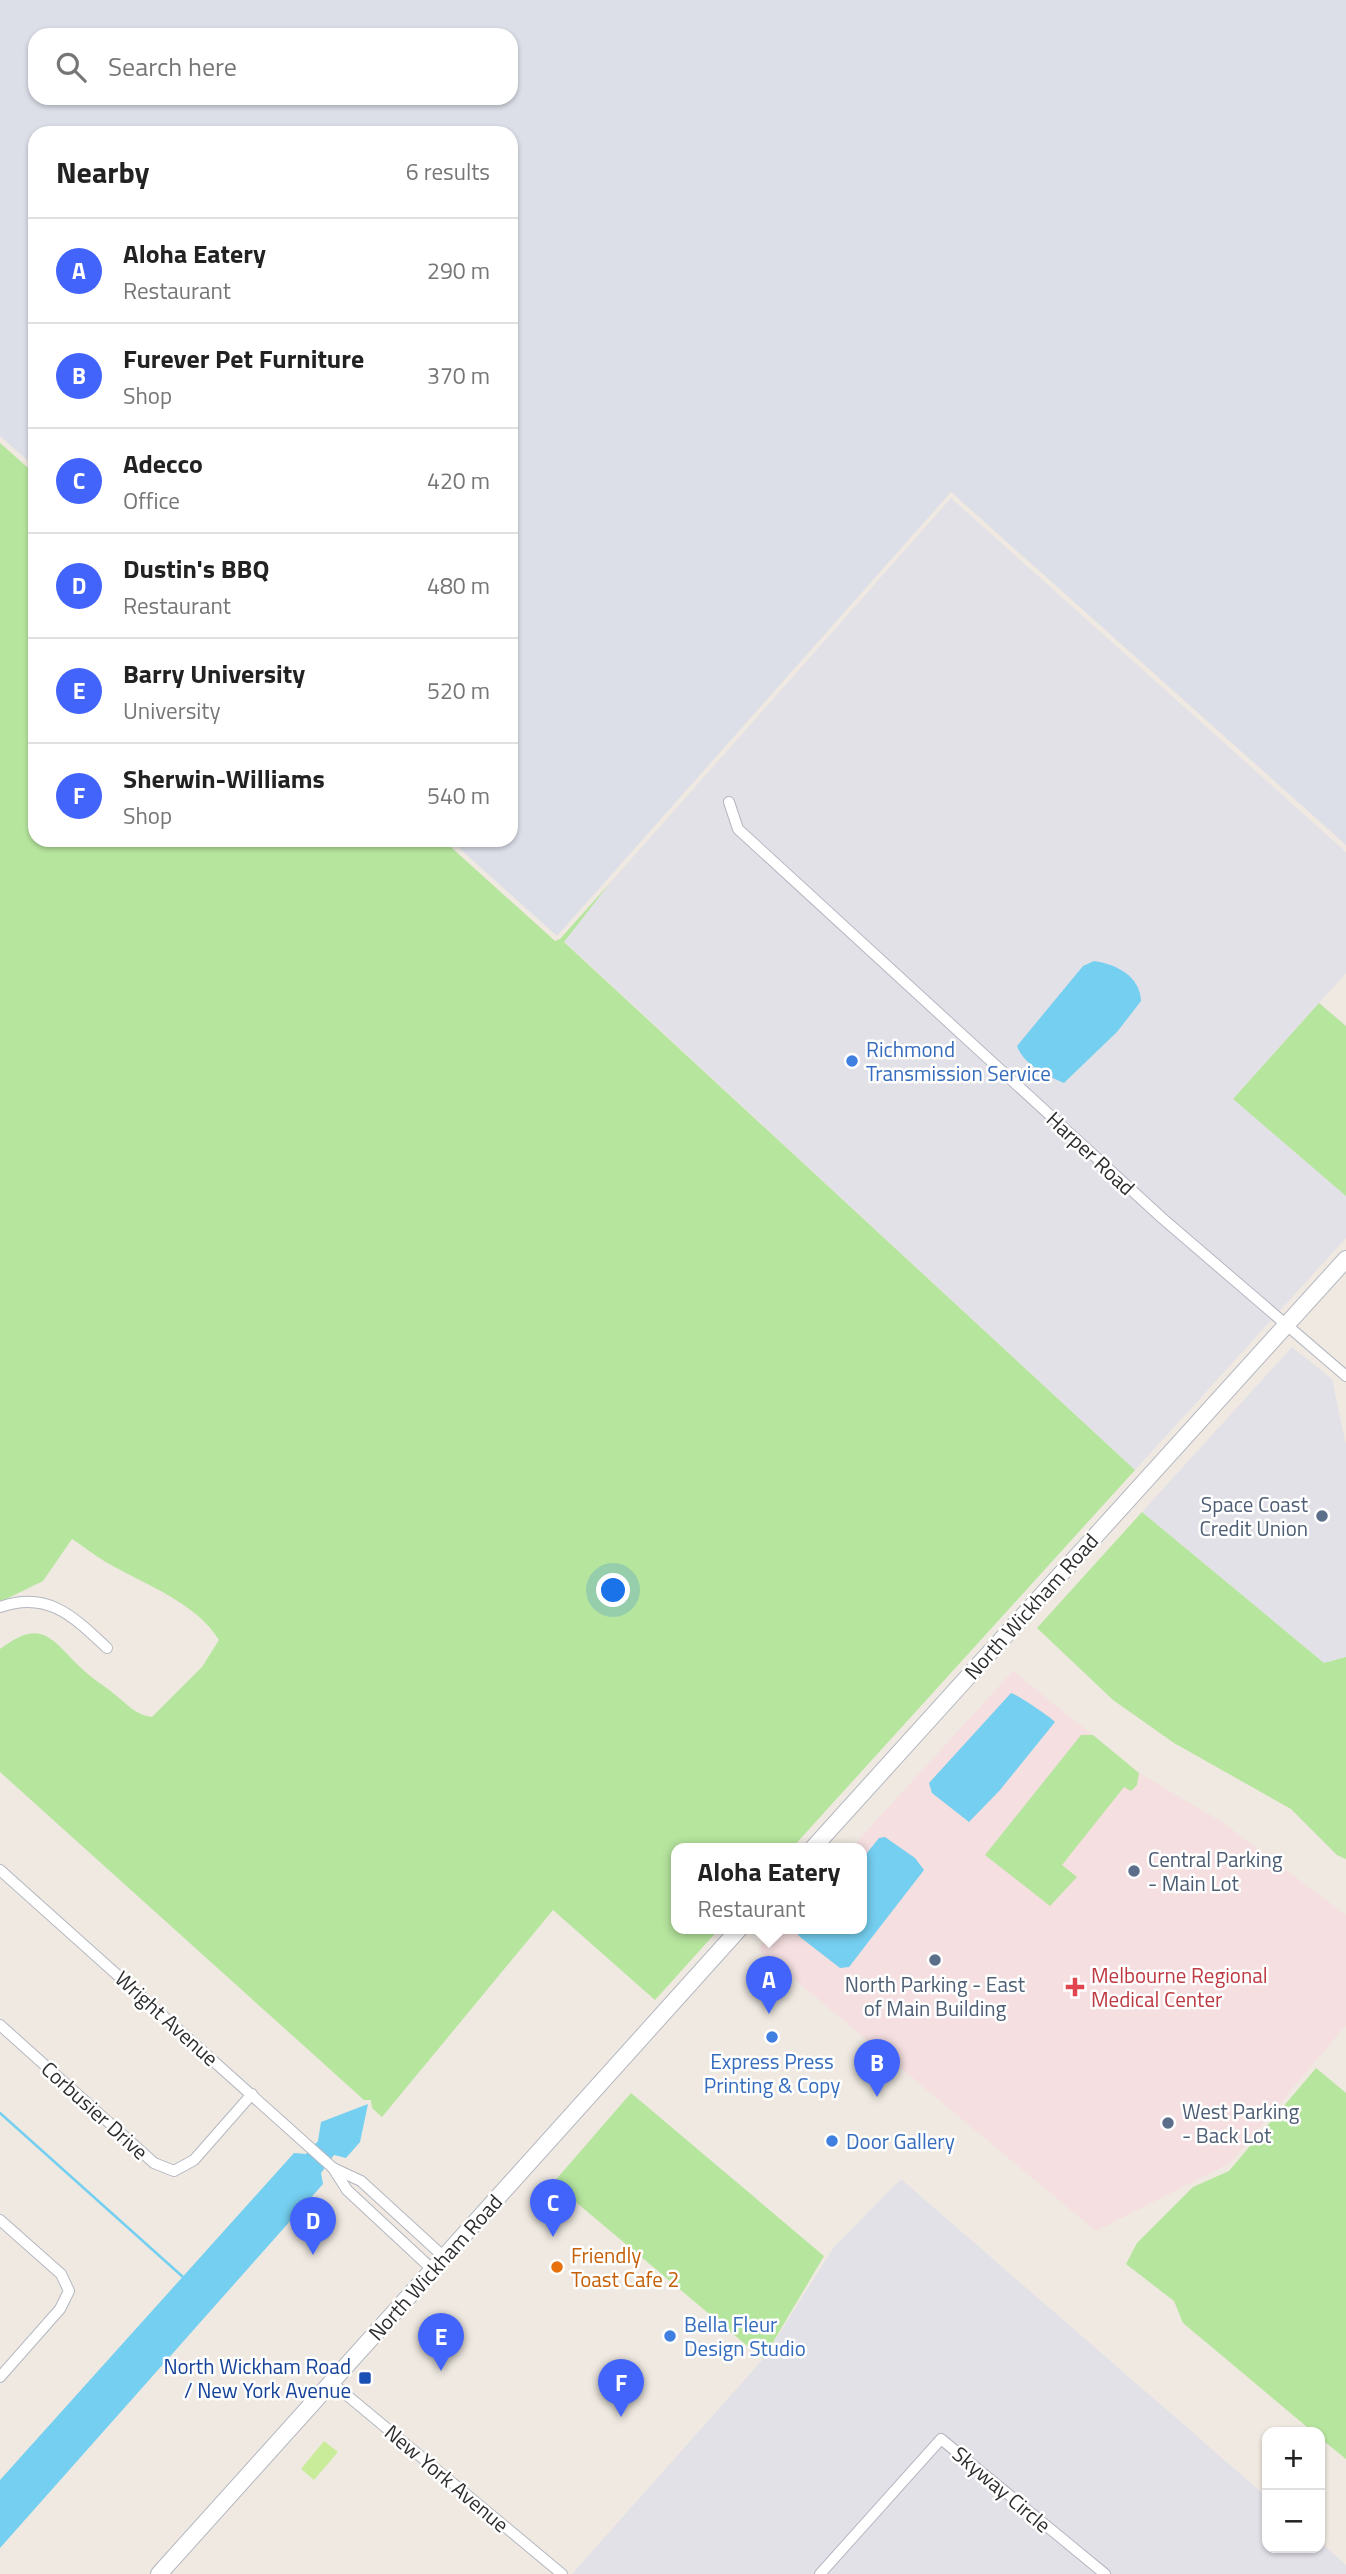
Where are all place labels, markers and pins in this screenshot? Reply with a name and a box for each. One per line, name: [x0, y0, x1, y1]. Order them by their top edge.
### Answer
place label: Richmond Transmission Service: [866, 1033, 1051, 1089]
marker: Richmond Transmission Service: [844, 1053, 860, 1069]
place label: Space Coast Credit Union: [1200, 1488, 1309, 1544]
marker: Space Coast Credit Union: [1314, 1508, 1330, 1524]
place label: Central Parking - Main Lot: [1148, 1843, 1283, 1899]
marker: Central Parking - Main Lot: [1126, 1863, 1142, 1879]
marker: North Parking - East of Main Building: [927, 1952, 943, 1968]
pin: A: [746, 1956, 792, 2014]
place label: Melbourne Regional Medical Center: [1091, 1959, 1268, 2015]
place label: North Parking - East of Main Building: [845, 1968, 1026, 2024]
marker: Melbourne Regional Medical Center: [1065, 1977, 1085, 1997]
marker: Express Press Printing & Copy: [764, 2029, 780, 2045]
pin: B: [854, 2039, 900, 2097]
place label: Express Press Printing & Copy: [704, 2045, 840, 2101]
place label: West Parking - Back Lot: [1182, 2095, 1300, 2151]
marker: West Parking - Back Lot: [1160, 2115, 1176, 2131]
place label: Door Gallery: [846, 2125, 955, 2157]
marker: Door Gallery: [824, 2133, 840, 2149]
pin: C: [530, 2179, 576, 2237]
pin: D: [290, 2197, 336, 2255]
place label: Friendly Toast Cafe 2: [571, 2239, 679, 2295]
marker: Friendly Toast Cafe 2: [549, 2259, 565, 2275]
place label: Bella Fleur Design Studio: [684, 2308, 806, 2364]
pin: E: [418, 2313, 464, 2371]
marker: Bella Fleur Design Studio: [662, 2328, 678, 2344]
place label: North Wickham Road / New York Avenue: [163, 2350, 351, 2406]
pin: F: [598, 2359, 644, 2417]
marker: North Wickham Road / New York Avenue: [357, 2370, 373, 2386]

